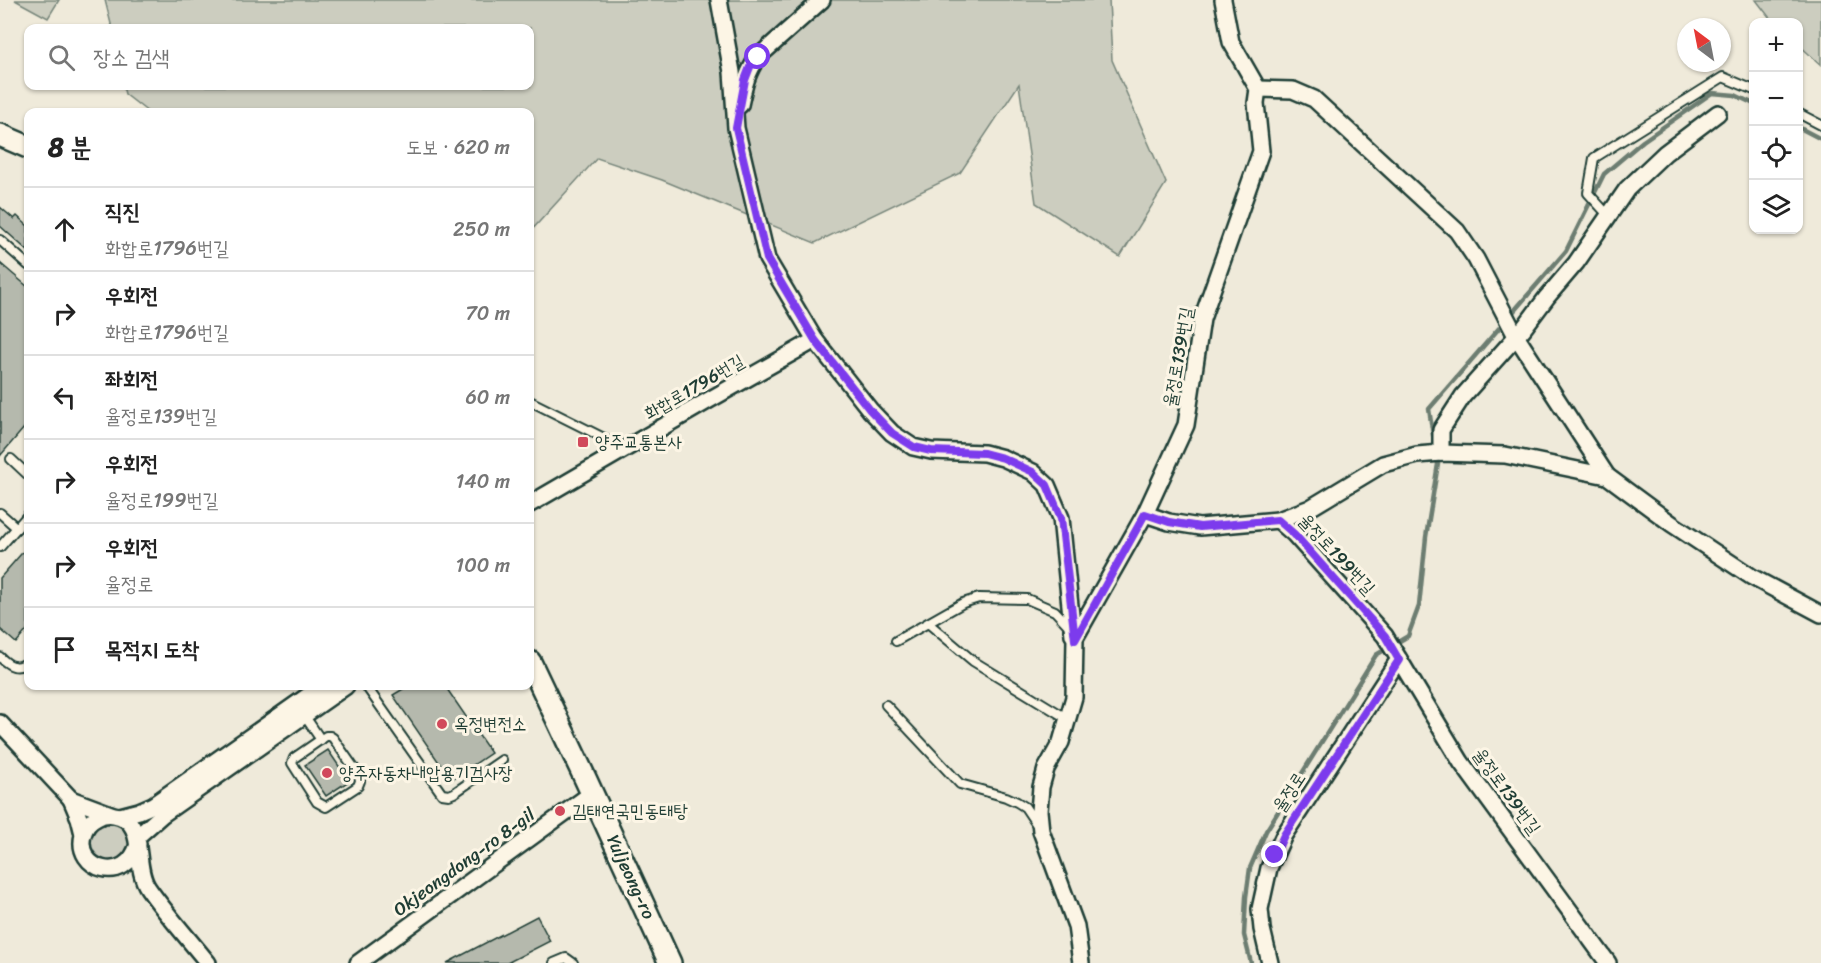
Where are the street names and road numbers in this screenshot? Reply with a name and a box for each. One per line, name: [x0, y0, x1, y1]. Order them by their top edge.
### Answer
street label: 율정로139번길: [1153, 304, 1203, 410]
street label: 화합로1796번길: [638, 345, 751, 429]
street label: 율정로199번길: [1290, 506, 1384, 603]
street label: 율정로139번길: [1464, 741, 1550, 842]
street label: 율정로: [1264, 765, 1314, 819]
street label: Okjeongdong-ro 8-gil: [386, 799, 543, 925]
street label: Yuljeong-ro: [597, 829, 665, 925]

